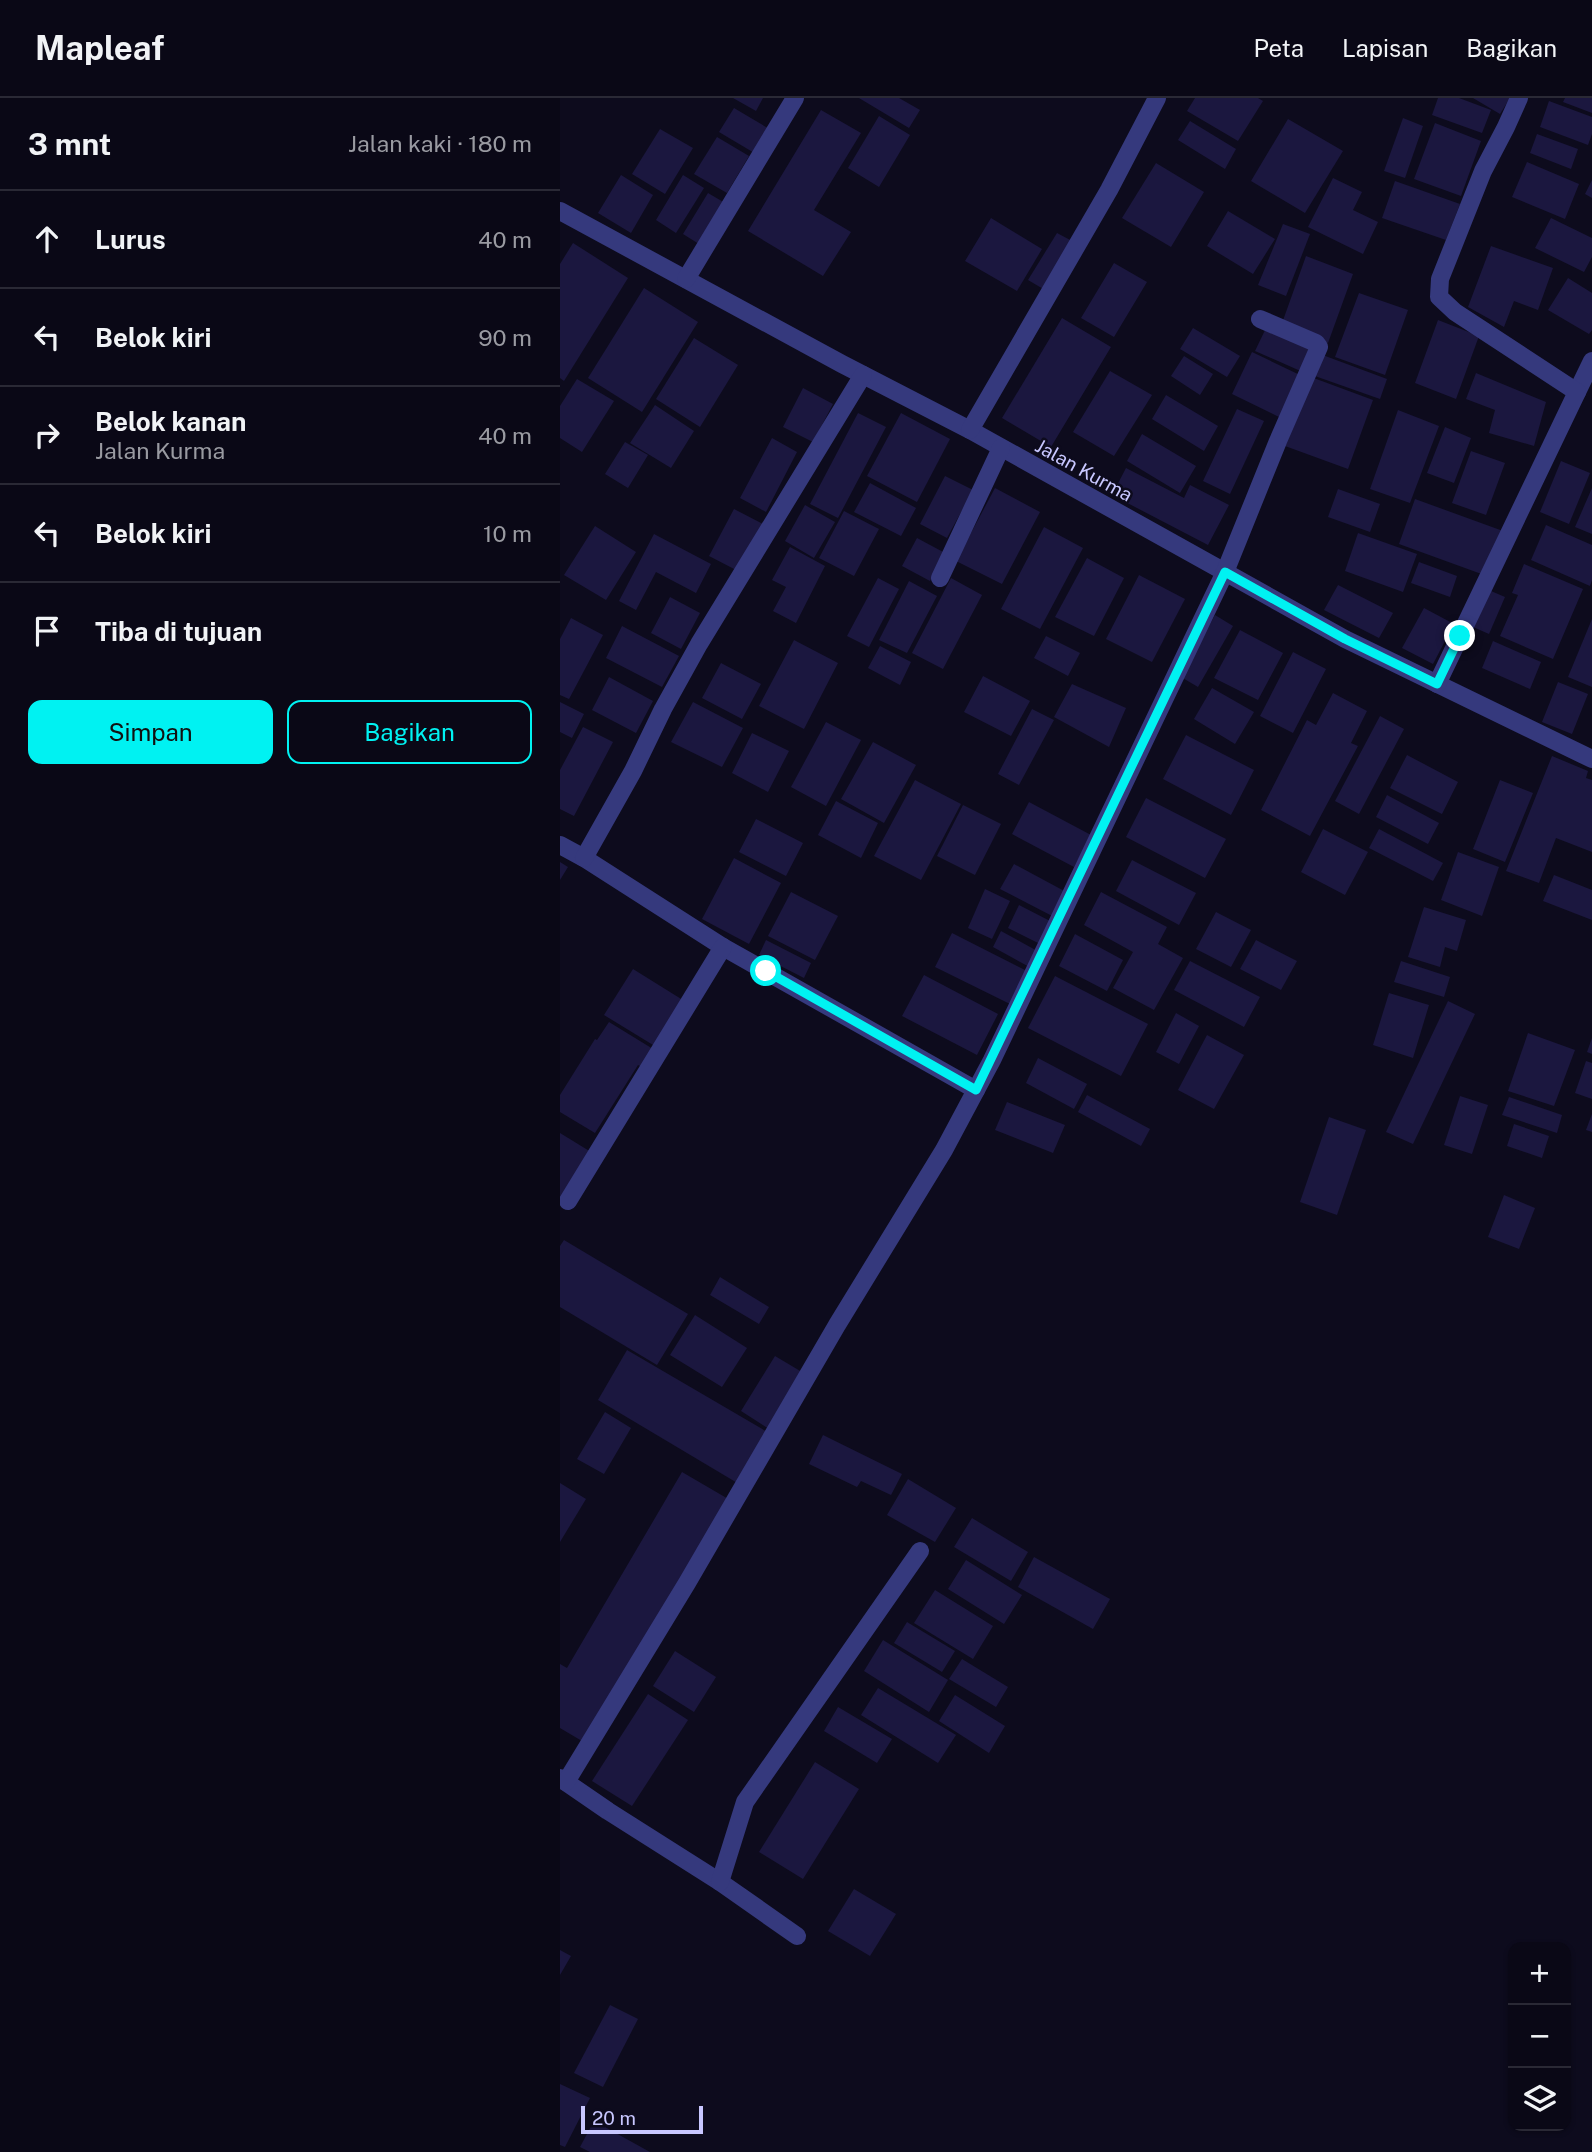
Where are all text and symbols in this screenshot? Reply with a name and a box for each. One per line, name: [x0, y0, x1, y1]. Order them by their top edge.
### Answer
text: Mapleaf: [35, 29, 164, 67]
text: Peta: [1253, 34, 1304, 62]
text: Lapisan: [1342, 34, 1428, 62]
text: Bagikan: [1466, 34, 1557, 62]
text: 3 mnt: [28, 126, 111, 162]
text: Jalan kaki · 180 m: [348, 130, 532, 157]
icon: ahead: [28, 220, 66, 258]
text: Lurus: [95, 224, 166, 255]
text: 40 m: [478, 226, 532, 253]
icon: left: [28, 318, 66, 356]
text: Belok kiri: [95, 322, 211, 353]
text: 90 m: [478, 324, 532, 351]
text: Belok kanan: [95, 406, 246, 437]
icon: right: [28, 416, 66, 454]
text: 40 m: [478, 422, 532, 449]
street label: Jalan Kurma: [1032, 434, 1136, 506]
text: Jalan Kurma: [95, 437, 225, 464]
icon: left: [28, 514, 66, 552]
text: Belok kiri: [95, 518, 211, 549]
text: 10 m: [483, 520, 532, 547]
icon: arrive: [28, 612, 66, 650]
text: Tiba di tujuan: [95, 616, 262, 647]
route end: [1444, 620, 1475, 651]
button: Simpan: [28, 700, 273, 764]
button: Bagikan: [287, 700, 532, 764]
route start: [750, 955, 781, 986]
map controls: [1508, 1942, 1571, 2131]
button: +: [1508, 1942, 1571, 2005]
button: −: [1508, 2005, 1571, 2068]
button: layers: [1508, 2068, 1571, 2131]
scale bar: [581, 2103, 704, 2135]
text: 20 m: [592, 2107, 636, 2129]

